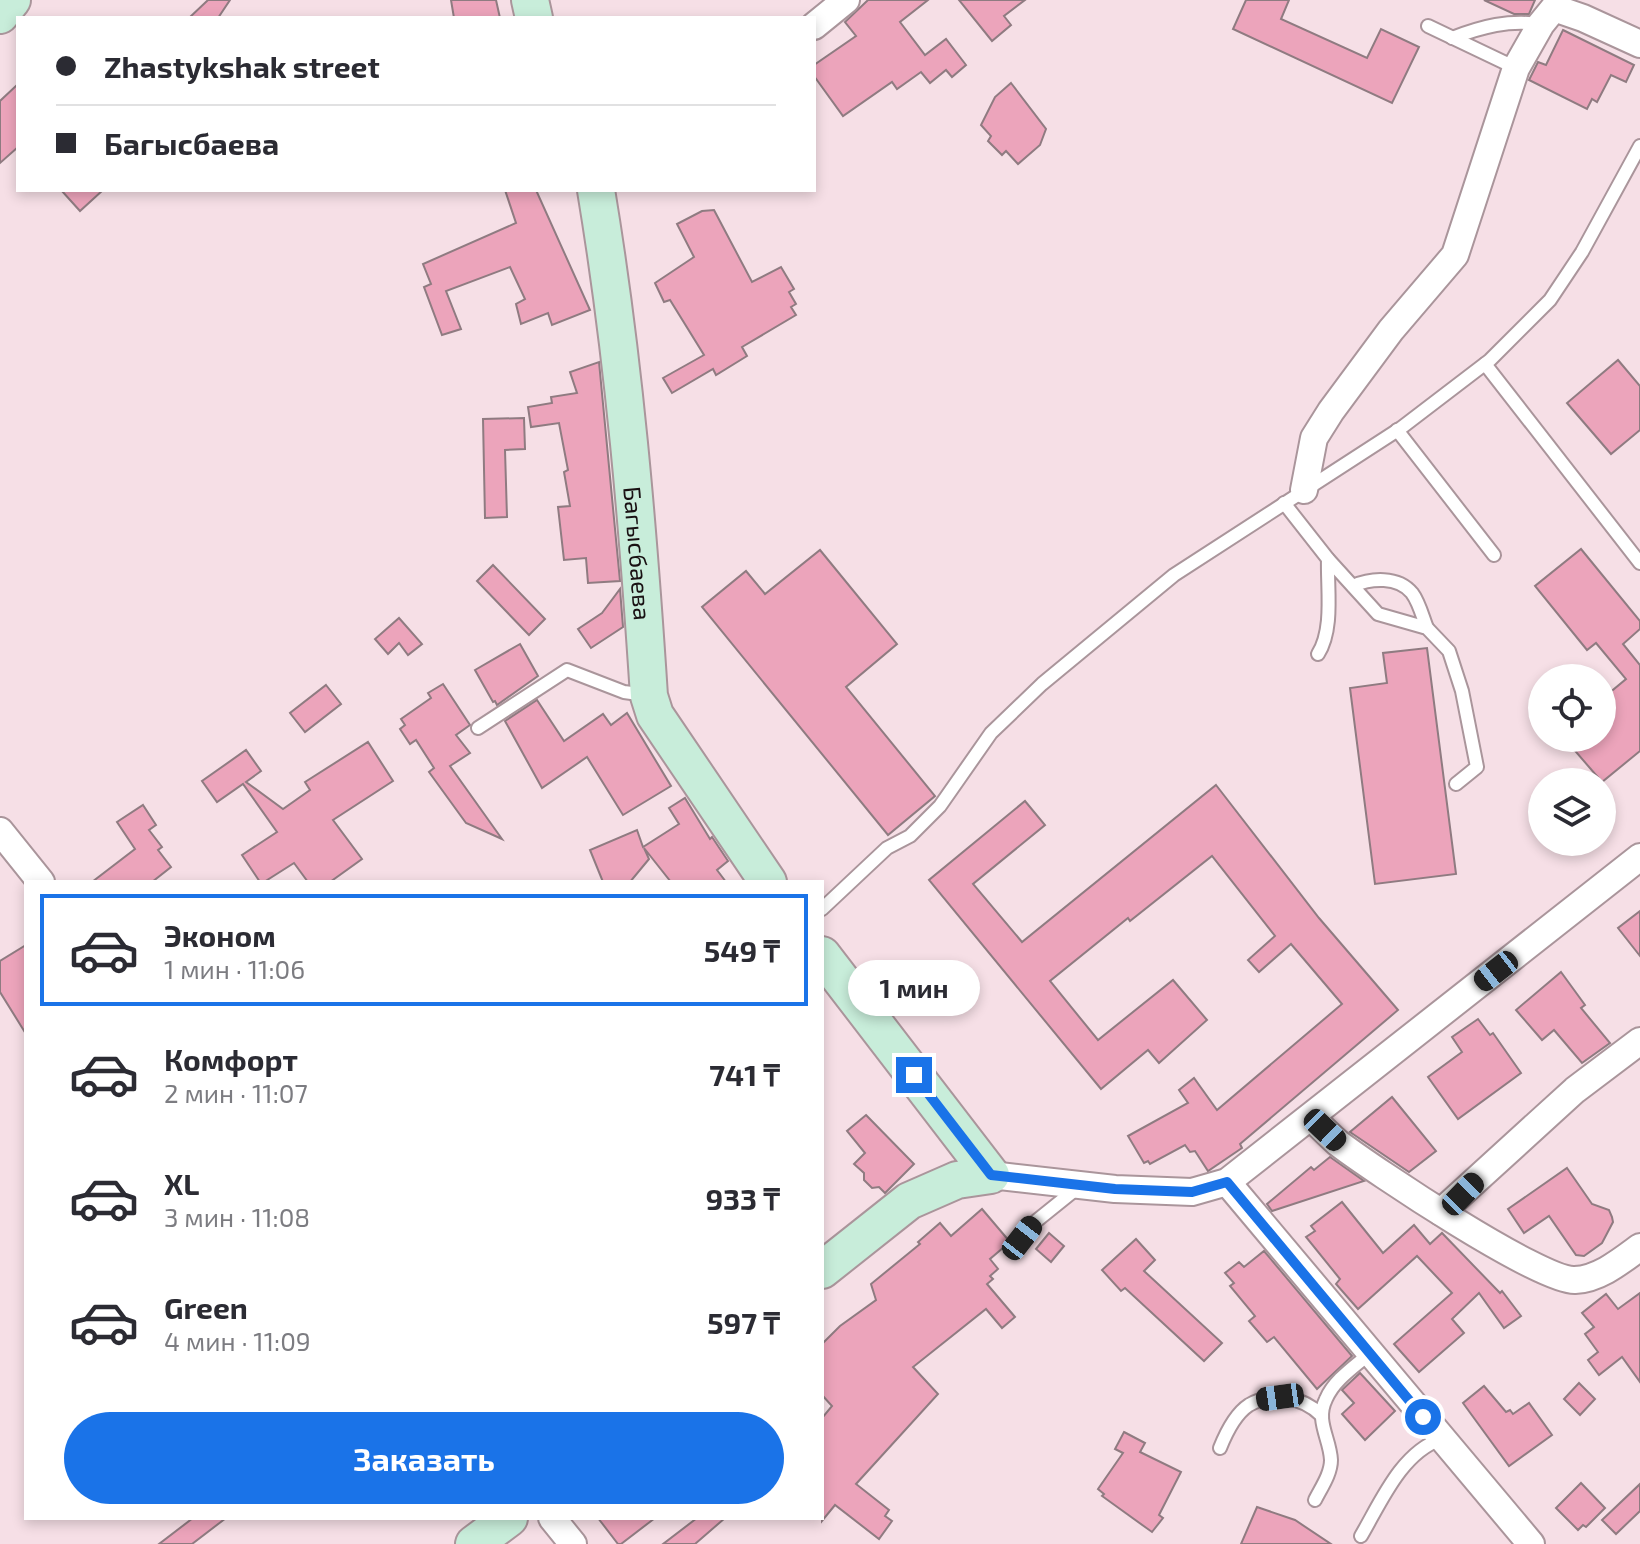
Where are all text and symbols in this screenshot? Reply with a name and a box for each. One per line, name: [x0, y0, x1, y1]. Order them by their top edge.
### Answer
text: Zhastykshak street: [104, 48, 380, 84]
text: Багысбаева: [104, 125, 279, 161]
street label: Багысбаева: [619, 485, 658, 621]
map controls: [1528, 664, 1616, 856]
button: locate: [1528, 664, 1616, 752]
button: layers: [1528, 768, 1616, 856]
icon: car: [68, 914, 140, 986]
text: Эконом: [164, 917, 276, 953]
text: 549 ₸: [704, 932, 780, 968]
car: [1470, 947, 1522, 995]
text: 1 мин · 11:06: [164, 953, 305, 984]
callout: 1 мин: [848, 959, 980, 1015]
text: 1 мин: [880, 972, 948, 1003]
icon: car: [68, 1038, 140, 1110]
text: Комфорт: [164, 1041, 298, 1077]
text: 741 ₸: [709, 1056, 780, 1092]
route end: [896, 1057, 932, 1093]
text: 2 мин · 11:07: [164, 1077, 308, 1108]
car: [1299, 1105, 1351, 1155]
icon: car: [68, 1162, 140, 1234]
text: XL: [164, 1165, 199, 1201]
car: [1438, 1168, 1488, 1220]
text: 933 ₸: [705, 1180, 780, 1216]
text: 3 мин · 11:08: [164, 1201, 310, 1232]
car: [998, 1212, 1046, 1264]
icon: car: [68, 1286, 140, 1358]
text: Green: [164, 1289, 248, 1325]
text: 597 ₸: [707, 1304, 780, 1340]
text: 4 мин · 11:09: [164, 1325, 311, 1356]
car: [1255, 1382, 1305, 1412]
route start: [1405, 1399, 1441, 1435]
button: Заказать: [64, 1412, 784, 1504]

